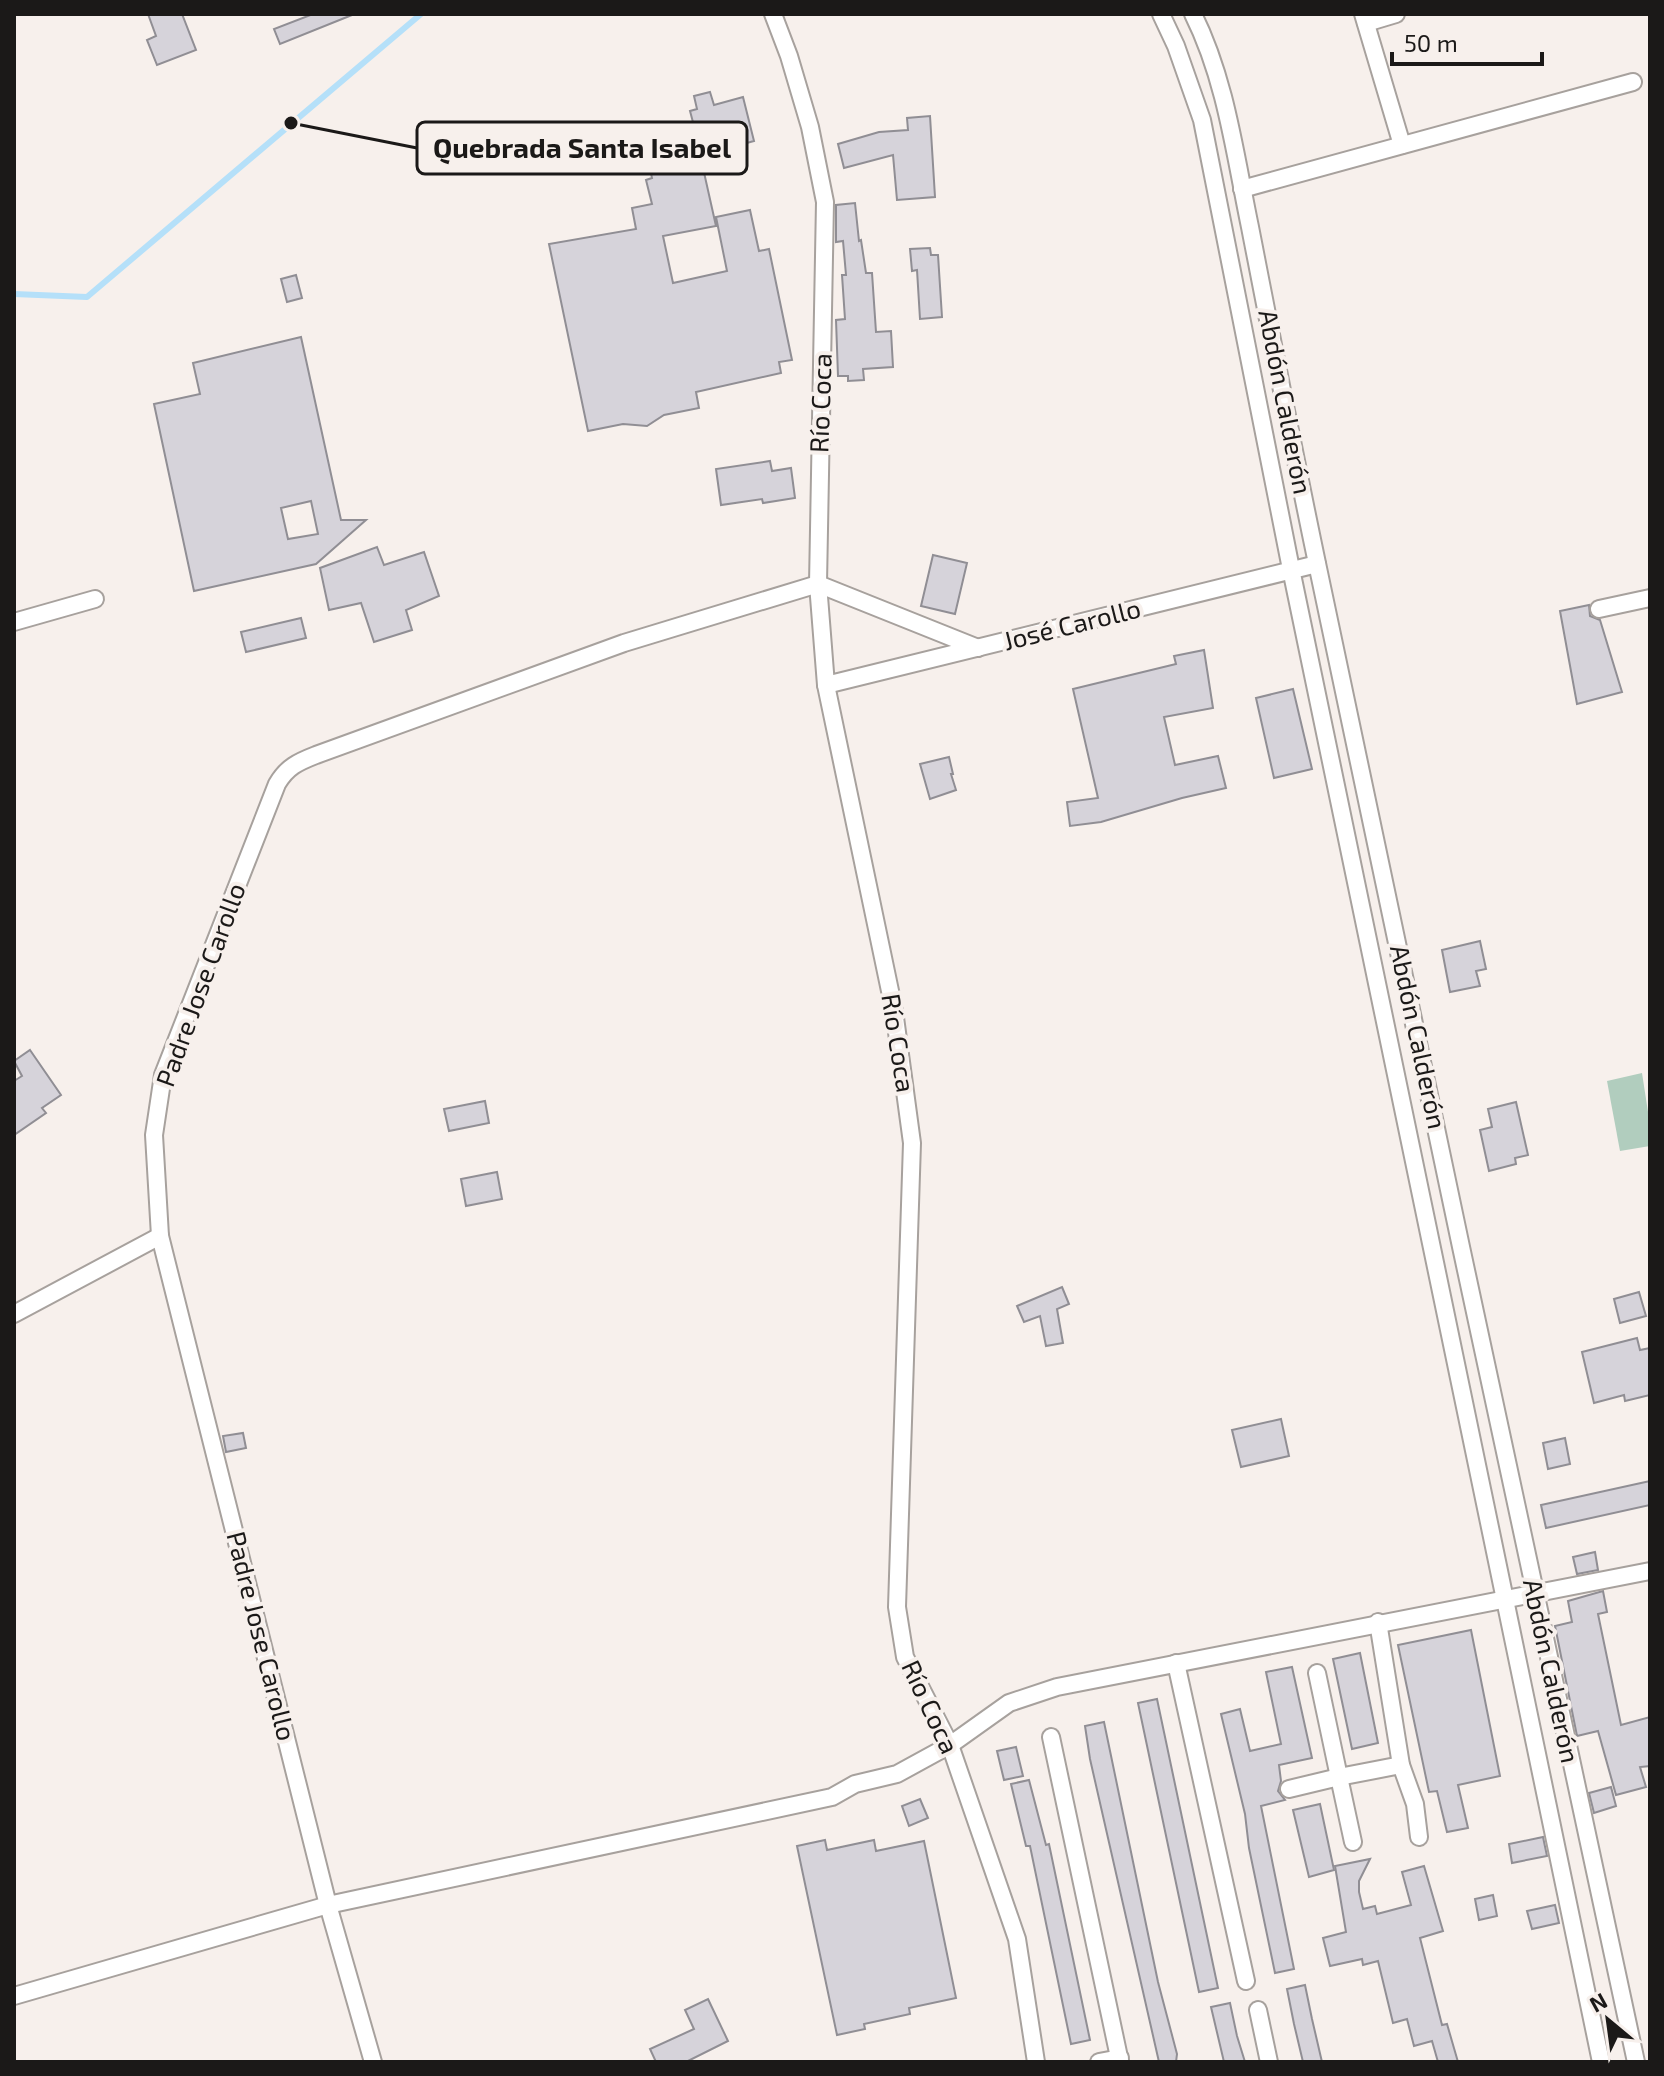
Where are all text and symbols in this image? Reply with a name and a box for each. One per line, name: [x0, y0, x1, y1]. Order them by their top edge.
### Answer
scale bar: [1392, 16, 1542, 66]
text: 50 m: [1404, 28, 1458, 57]
callout: Quebrada Santa Isabel: [417, 122, 747, 174]
text: Quebrada Santa Isabel: [433, 130, 732, 165]
street label: Abdón Calderón: [1253, 307, 1320, 497]
street label: Río Coca: [802, 353, 837, 453]
street label: José Carollo: [1000, 591, 1144, 656]
street label: Padre Jose Carollo: [148, 878, 251, 1091]
street label: Abdón Calderón: [1385, 942, 1454, 1131]
street label: Río Coca: [876, 991, 923, 1094]
street label: Padre Jose Carollo: [221, 1528, 303, 1743]
street label: Abdón Calderón: [1518, 1576, 1587, 1765]
street label: Río Coca: [896, 1655, 966, 1758]
north arrow: [1568, 1980, 1648, 2060]
text: N: [1585, 1986, 1611, 2017]

